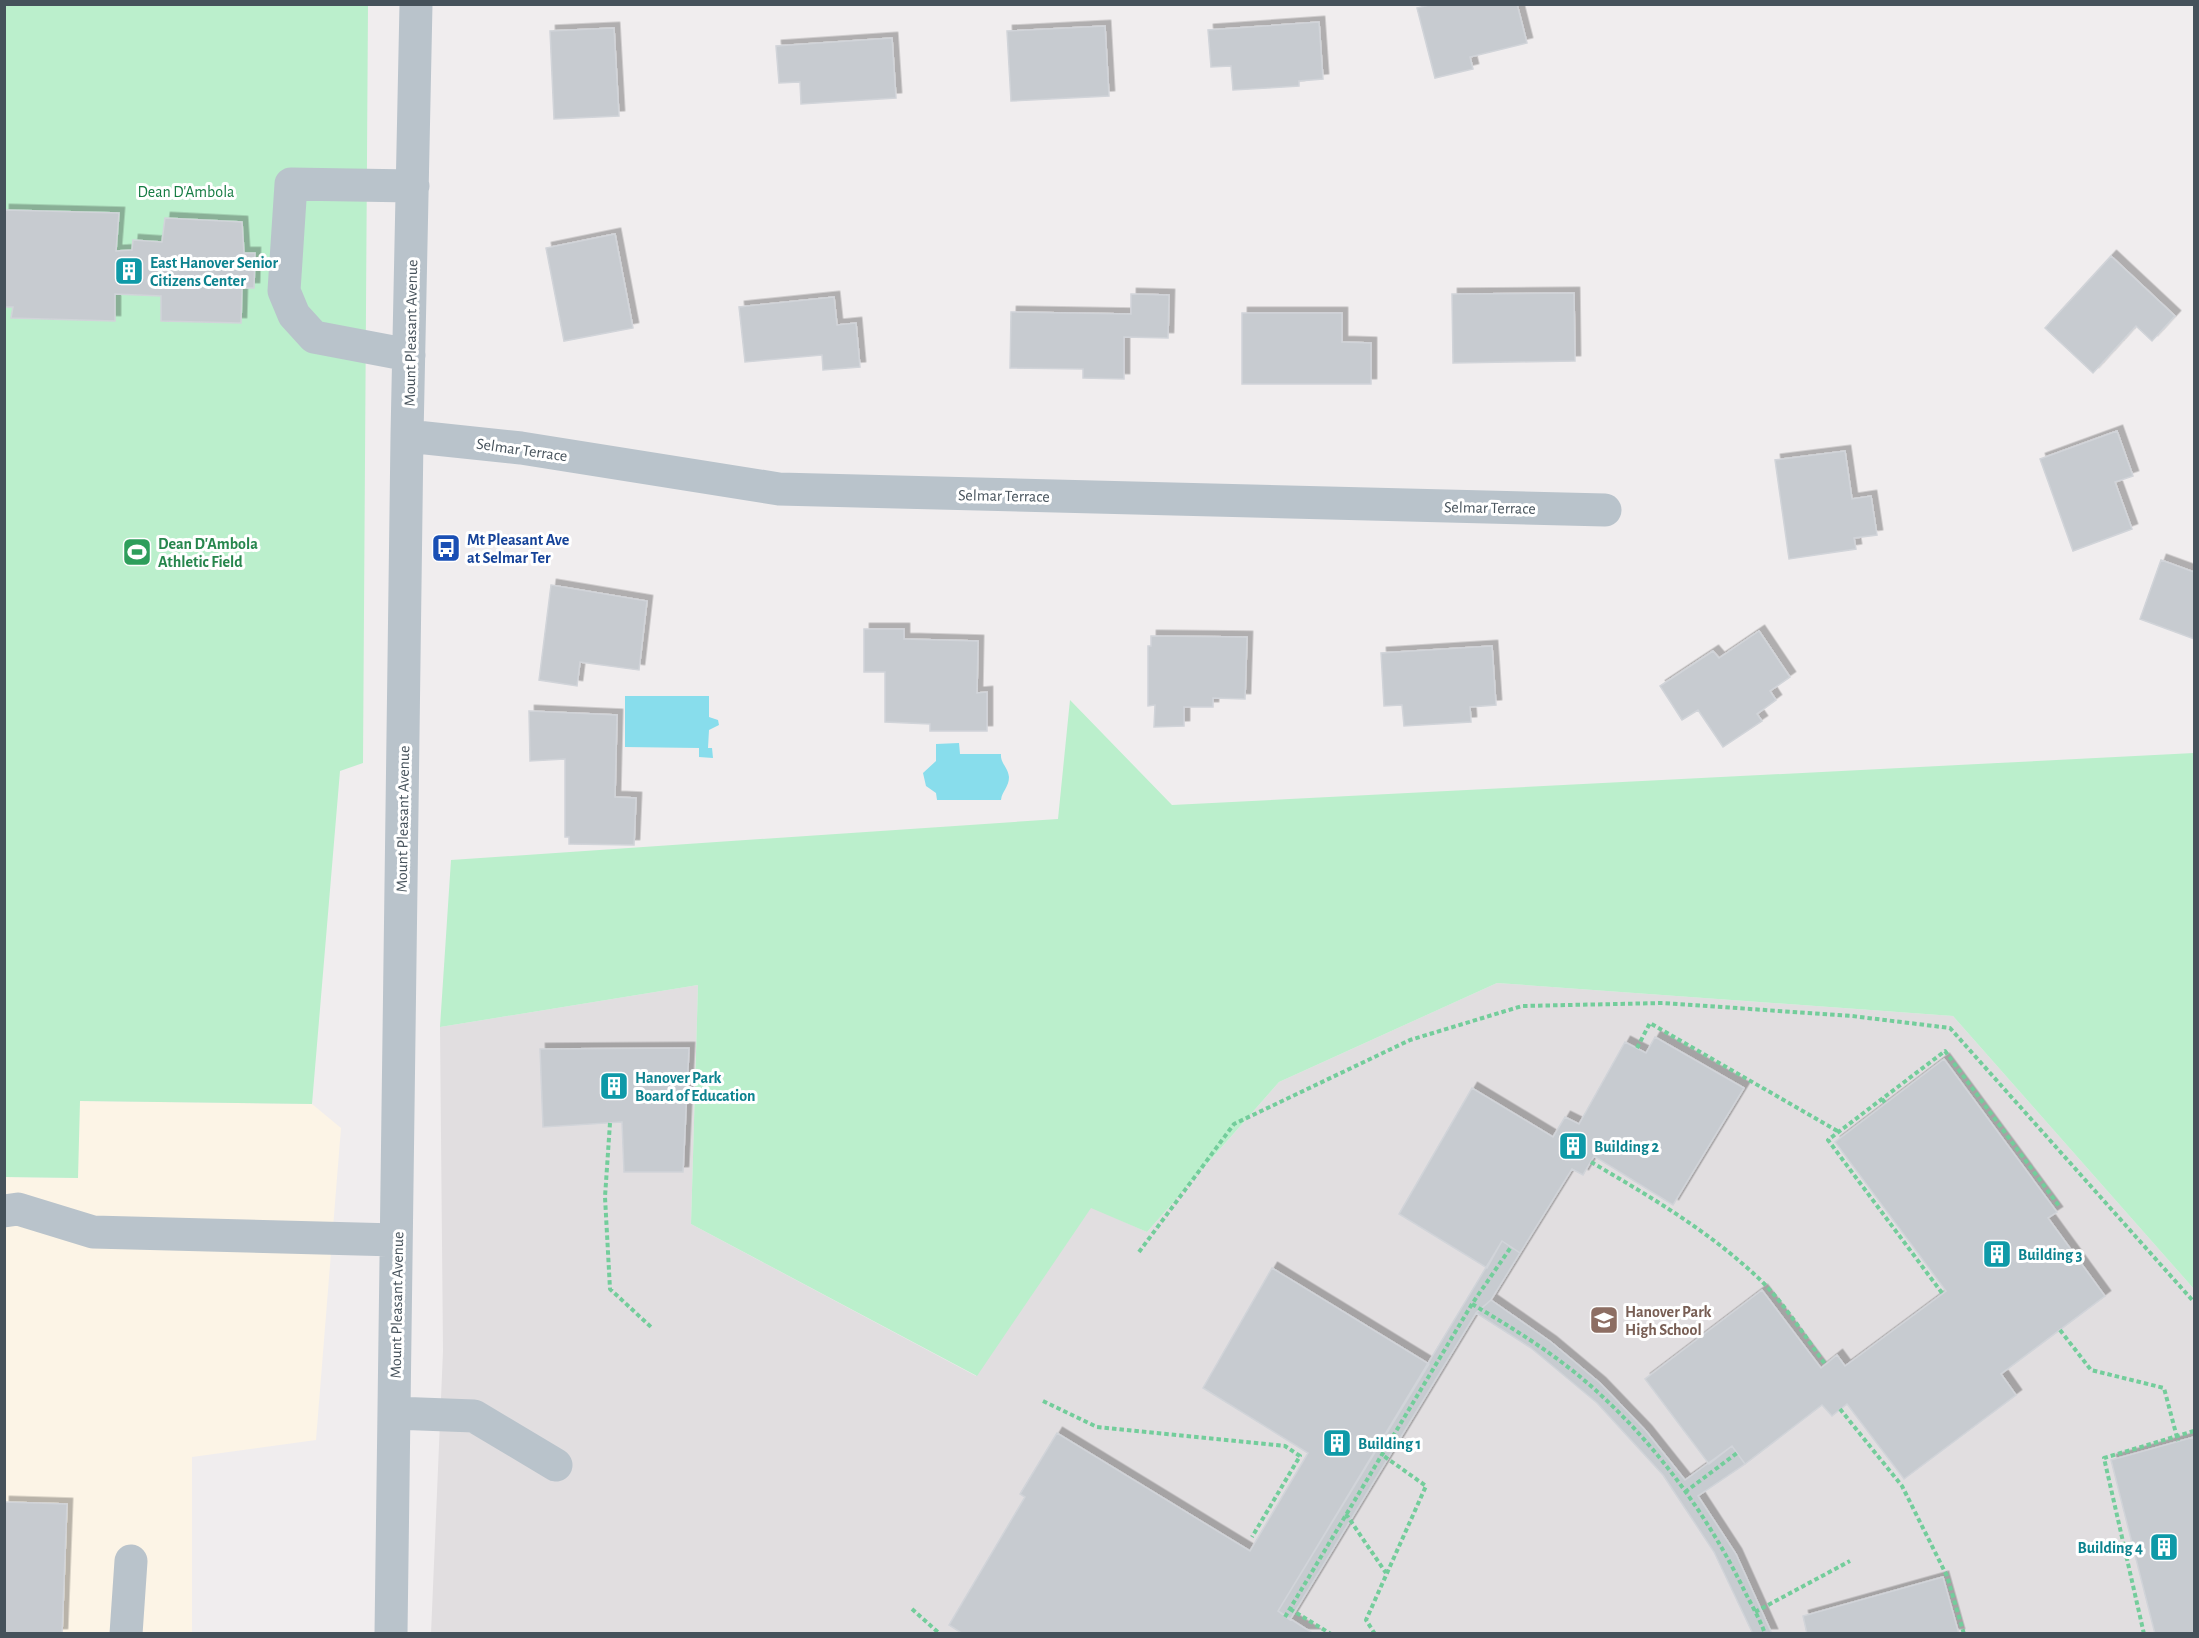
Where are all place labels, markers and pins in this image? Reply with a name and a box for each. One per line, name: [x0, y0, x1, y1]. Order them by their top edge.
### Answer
building icon: East Hanover Senior Citizens Center: [113, 255, 145, 287]
place label: East Hanover Senior Citizens Center: [150, 255, 278, 289]
bus stop icon: Mt Pleasant Ave at Selmar Ter: [430, 532, 462, 564]
place label: Mt Pleasant Ave at Selmar Ter: [467, 532, 570, 566]
sports icon: Dean D'Ambola Athletic Field: [121, 536, 153, 568]
place label: Dean D'Ambola Athletic Field: [158, 536, 258, 570]
building icon: Hanover Park Board of Education: [598, 1070, 630, 1102]
place label: Hanover Park Board of Education: [635, 1070, 756, 1104]
building icon: Building 2: [1557, 1130, 1589, 1162]
place label: Building 2: [1594, 1139, 1659, 1155]
building icon: Building 3: [1981, 1238, 2013, 1270]
place label: Building 3: [2018, 1247, 2082, 1263]
school or university icon: Hanover Park High School: [1588, 1304, 1620, 1336]
place label: Hanover Park High School: [1625, 1304, 1712, 1338]
building icon: Building 1: [1321, 1427, 1353, 1459]
place label: Building 1: [1358, 1436, 1421, 1452]
building icon: Building 4: [2148, 1531, 2180, 1563]
place label: Building 4: [2077, 1540, 2143, 1556]

